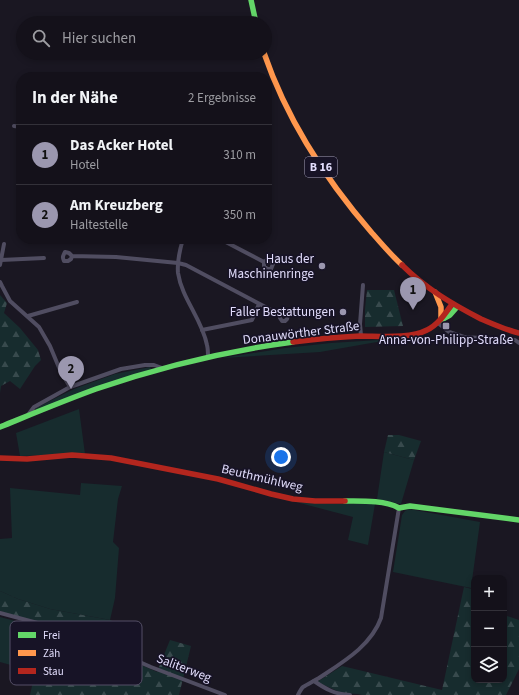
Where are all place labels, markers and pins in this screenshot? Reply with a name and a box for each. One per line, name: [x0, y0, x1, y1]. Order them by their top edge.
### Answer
place label: Haus der Maschinenringe: [228, 250, 314, 283]
marker: Haus der Maschinenringe: [317, 261, 327, 271]
pin: 1: [400, 277, 426, 310]
place label: Faller Bestattungen: [230, 303, 335, 321]
marker: Faller Bestattungen: [338, 307, 348, 317]
marker: Anna-von-Philipp-Straße: [441, 321, 451, 331]
place label: Anna-von-Philipp-Straße: [379, 331, 513, 349]
pin: 2: [58, 356, 84, 389]

